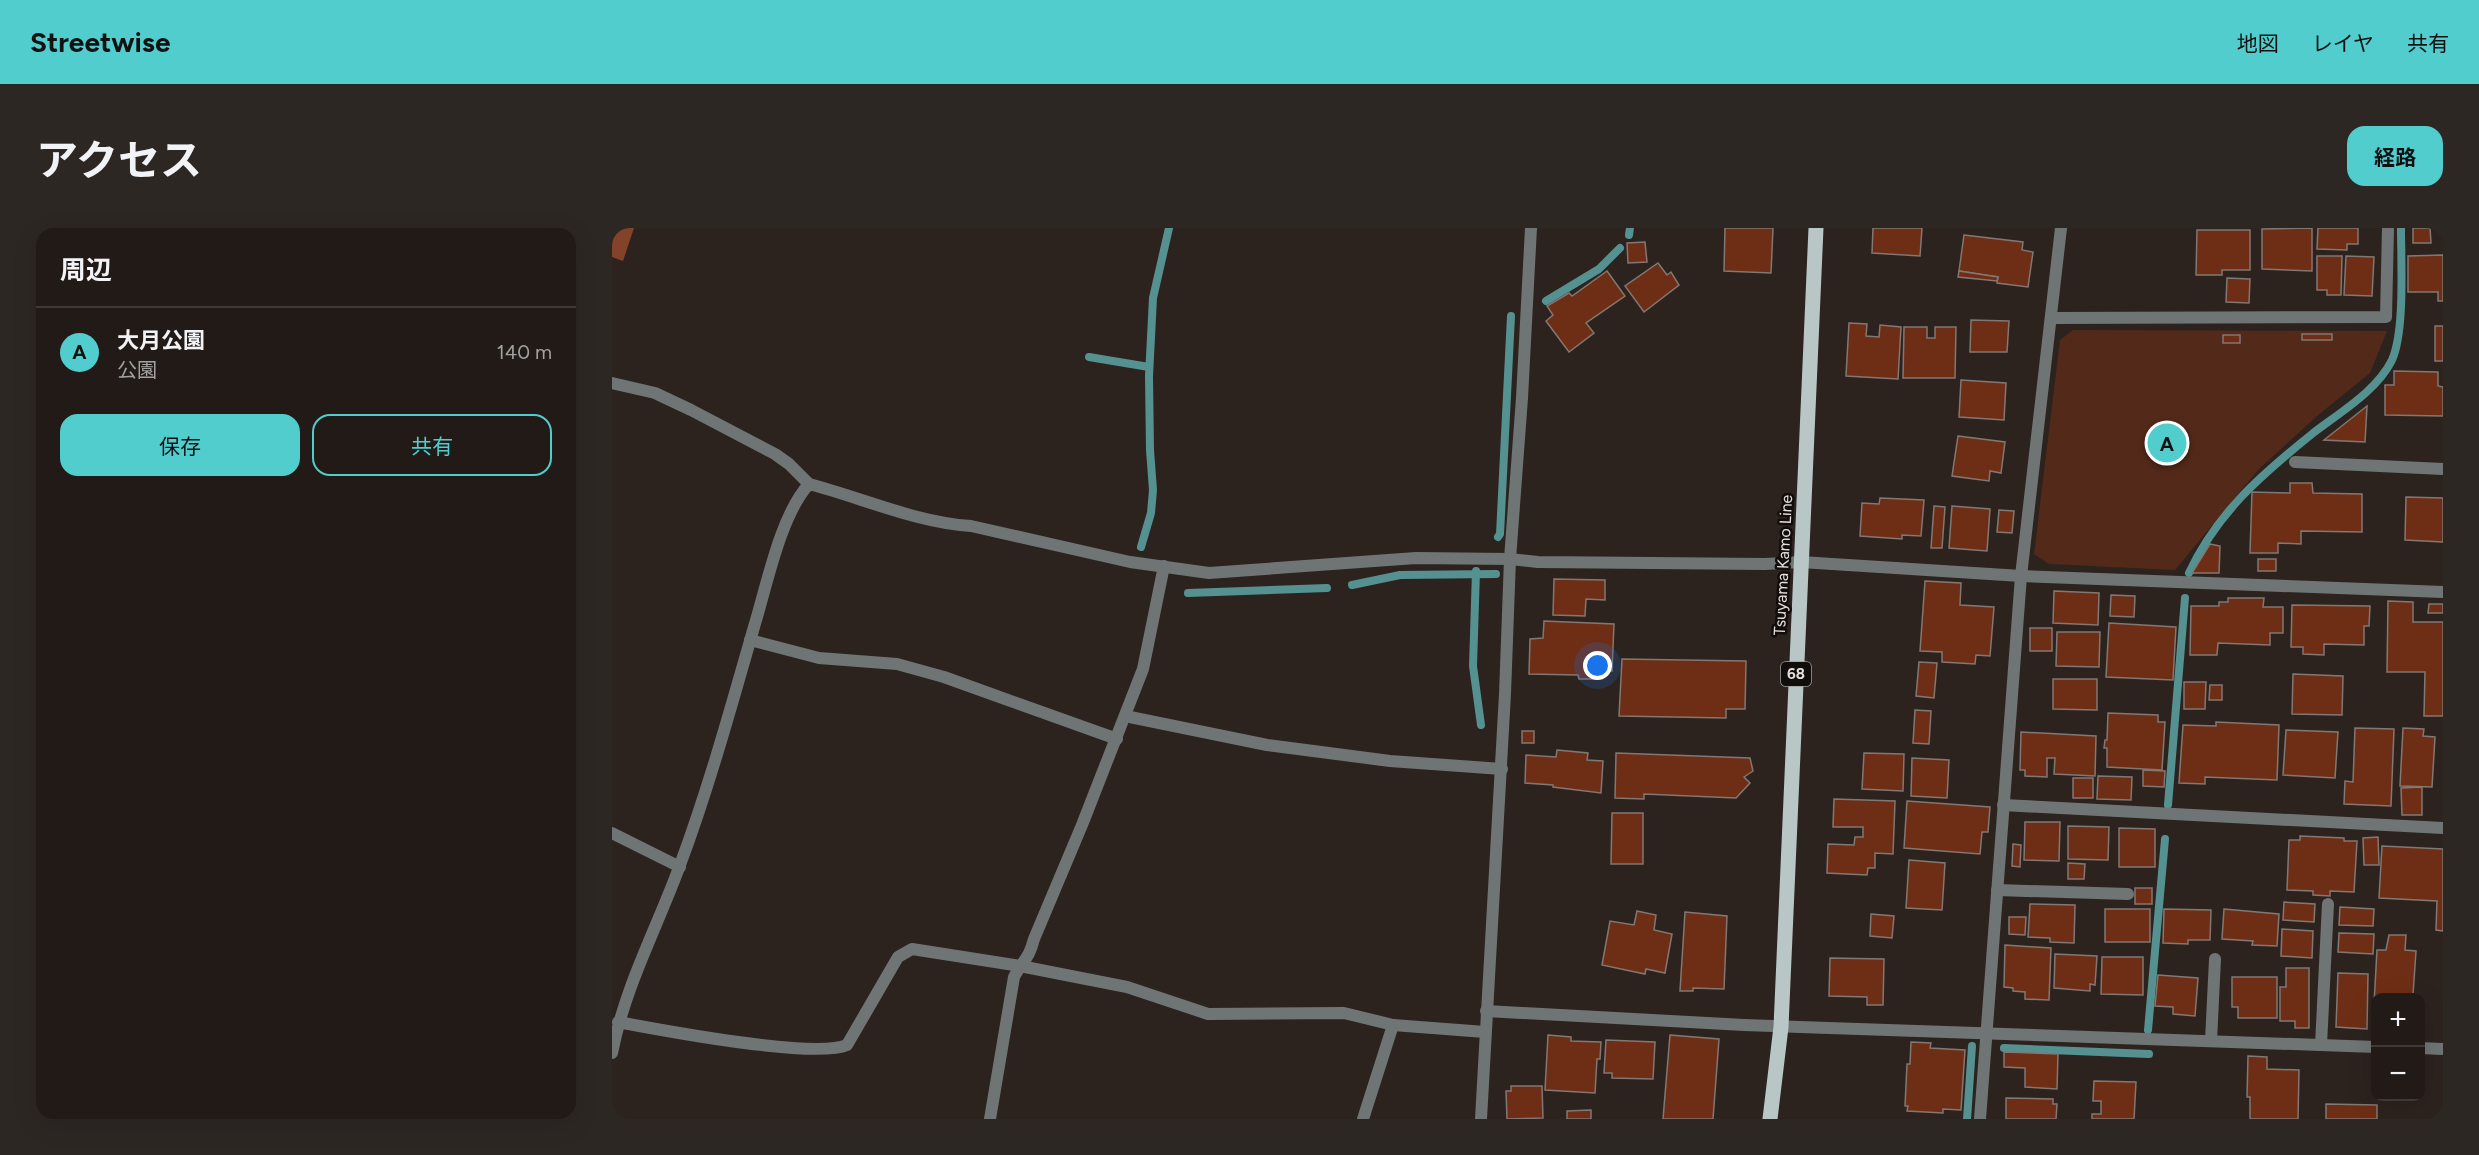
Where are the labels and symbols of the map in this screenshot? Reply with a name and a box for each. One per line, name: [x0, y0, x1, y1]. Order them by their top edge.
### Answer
pin: A: [2148, 420, 2186, 466]
street label: Tsuyama Kamo Line: [1770, 494, 1796, 636]
your location: [1583, 651, 1612, 680]
road number: 68: [1781, 662, 1811, 686]

